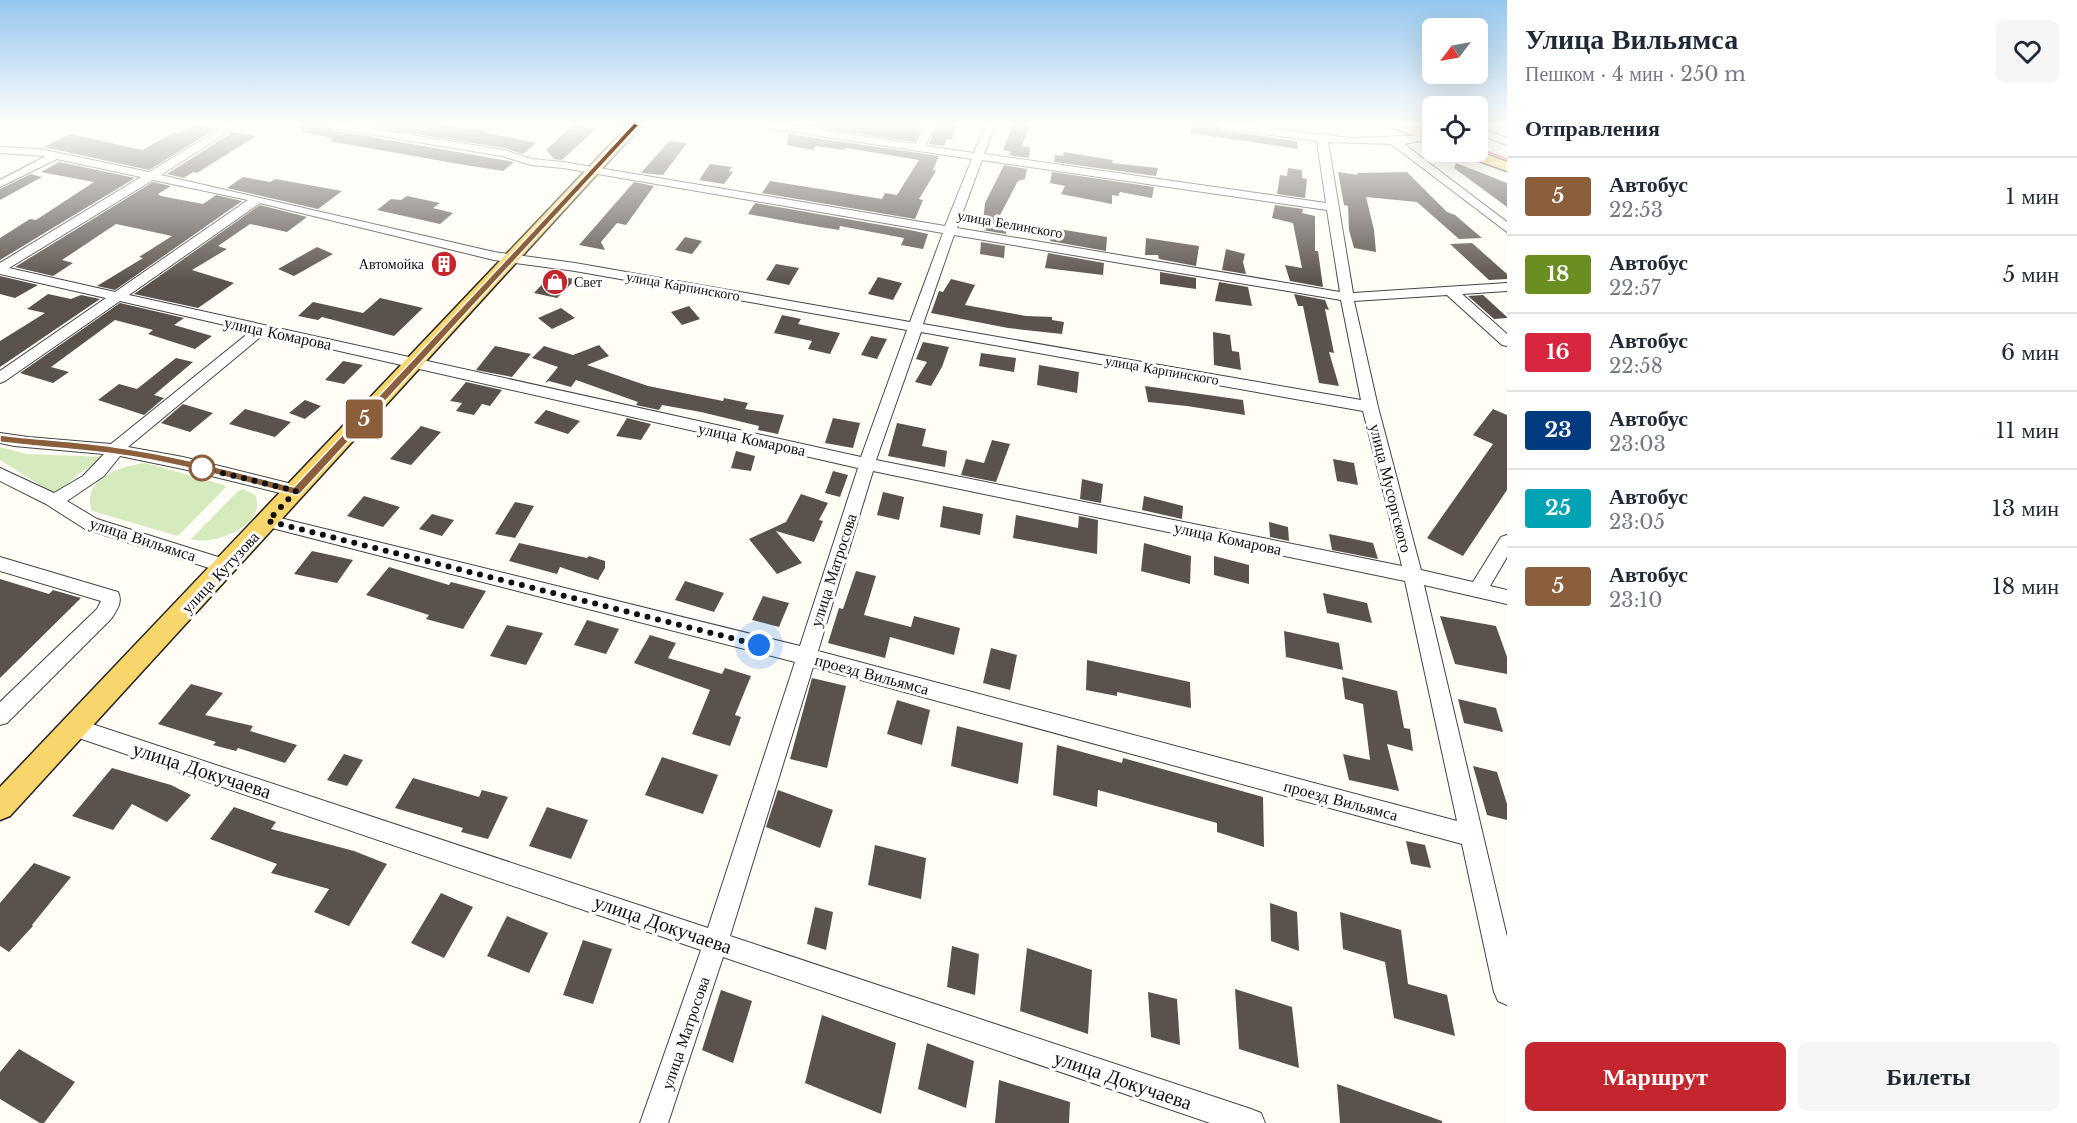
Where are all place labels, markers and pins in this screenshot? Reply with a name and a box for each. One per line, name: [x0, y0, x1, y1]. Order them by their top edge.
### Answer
building icon: Автомойка: [429, 249, 459, 279]
place label: Автомойка: [359, 255, 425, 273]
shop icon: Свет: [540, 267, 570, 297]
place label: Свет: [574, 273, 602, 291]
unlabelled marker: [189, 455, 215, 481]

